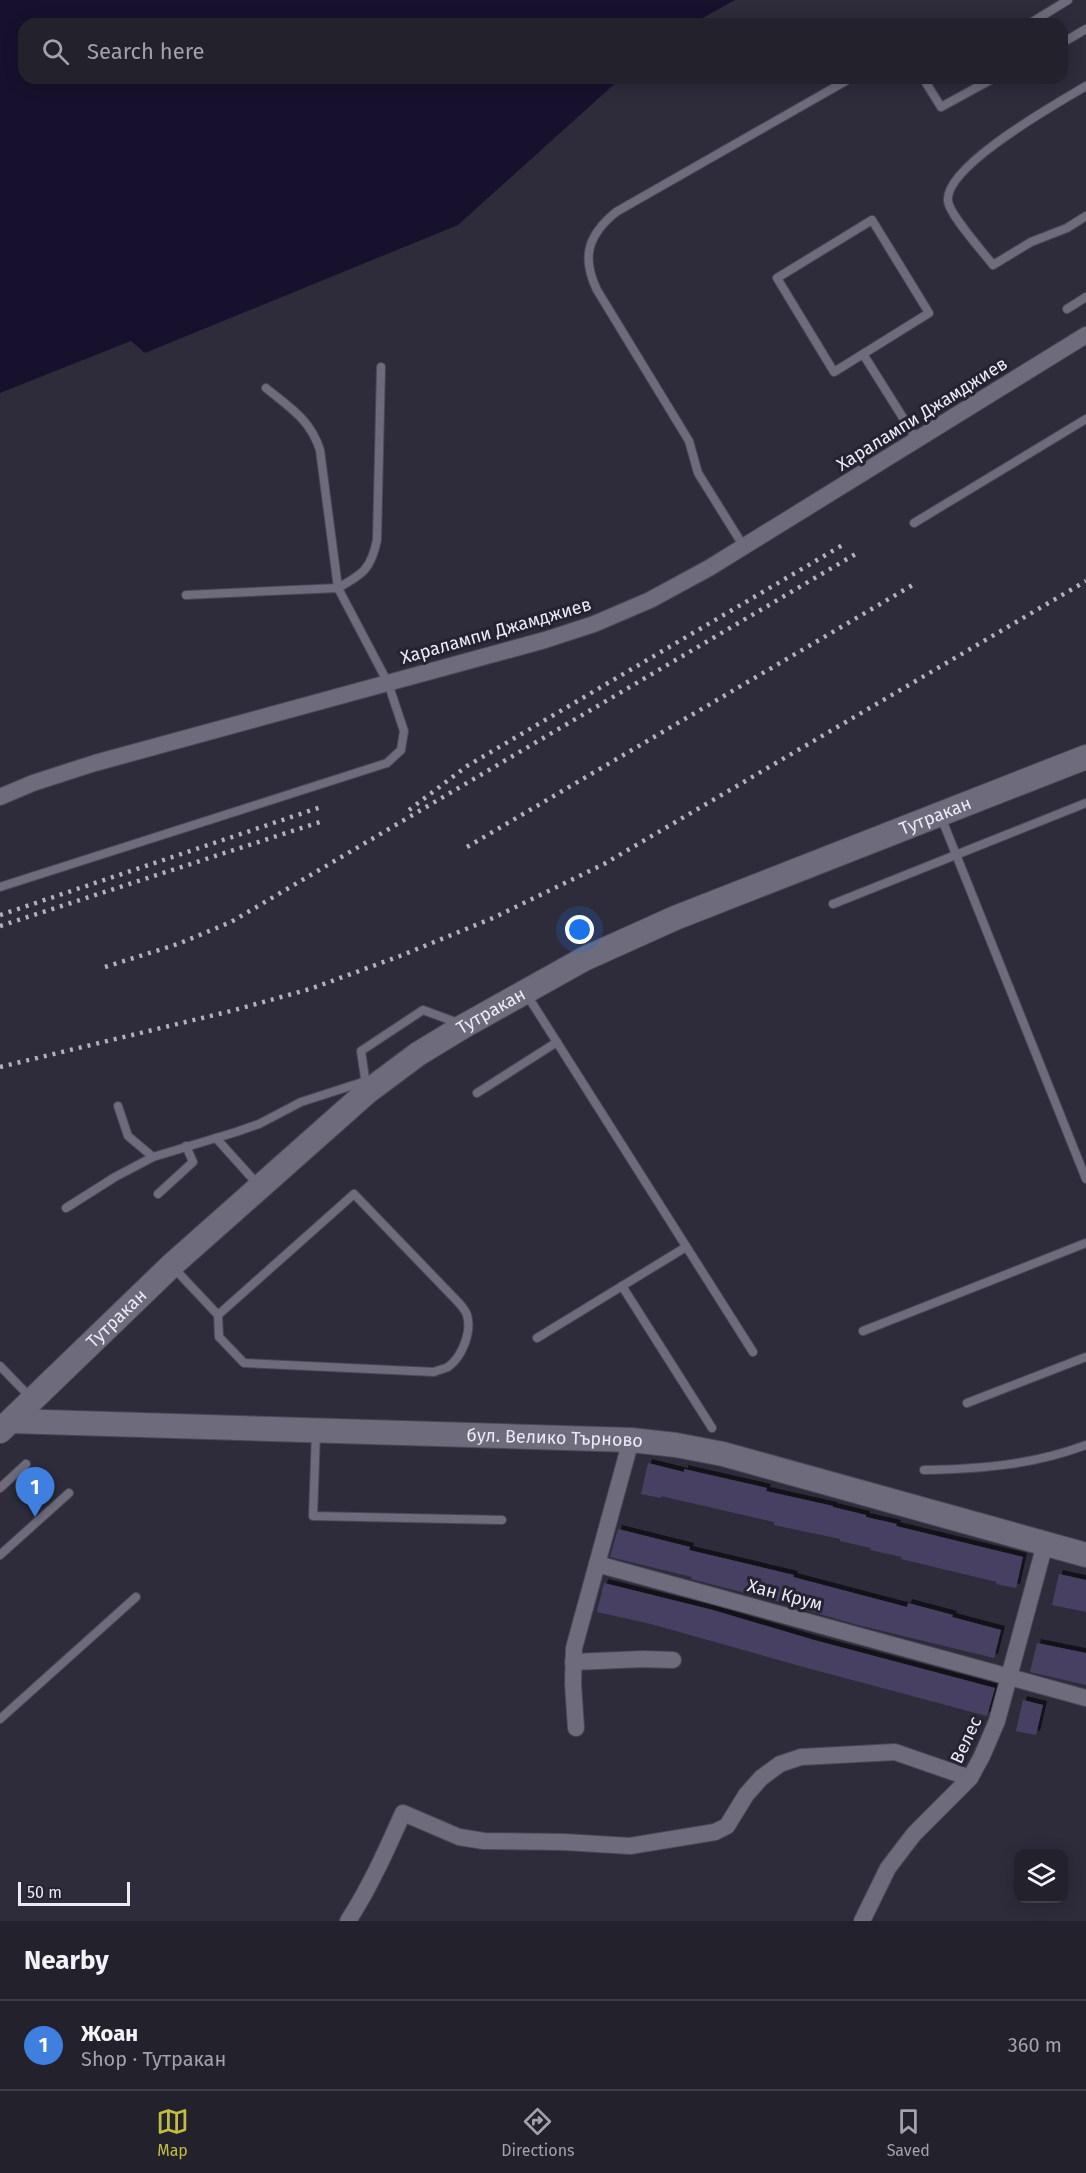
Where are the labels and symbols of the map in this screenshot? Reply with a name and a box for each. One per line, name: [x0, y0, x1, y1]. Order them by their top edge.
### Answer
street label: Харалампи Джамджиев: [832, 352, 1012, 476]
street label: Харалампи Джамджиев: [398, 593, 594, 669]
street label: Тутракан: [896, 792, 974, 840]
your location: [565, 915, 594, 944]
street label: Тутракан: [452, 983, 529, 1039]
street label: Тутракан: [82, 1284, 151, 1353]
street label: бул. Велико Търново: [466, 1424, 644, 1452]
pin: 1: [15, 1468, 54, 1517]
street label: Хан Крум: [745, 1574, 825, 1616]
street label: Велес: [946, 1713, 987, 1767]
scale bar: [18, 1879, 130, 1906]

